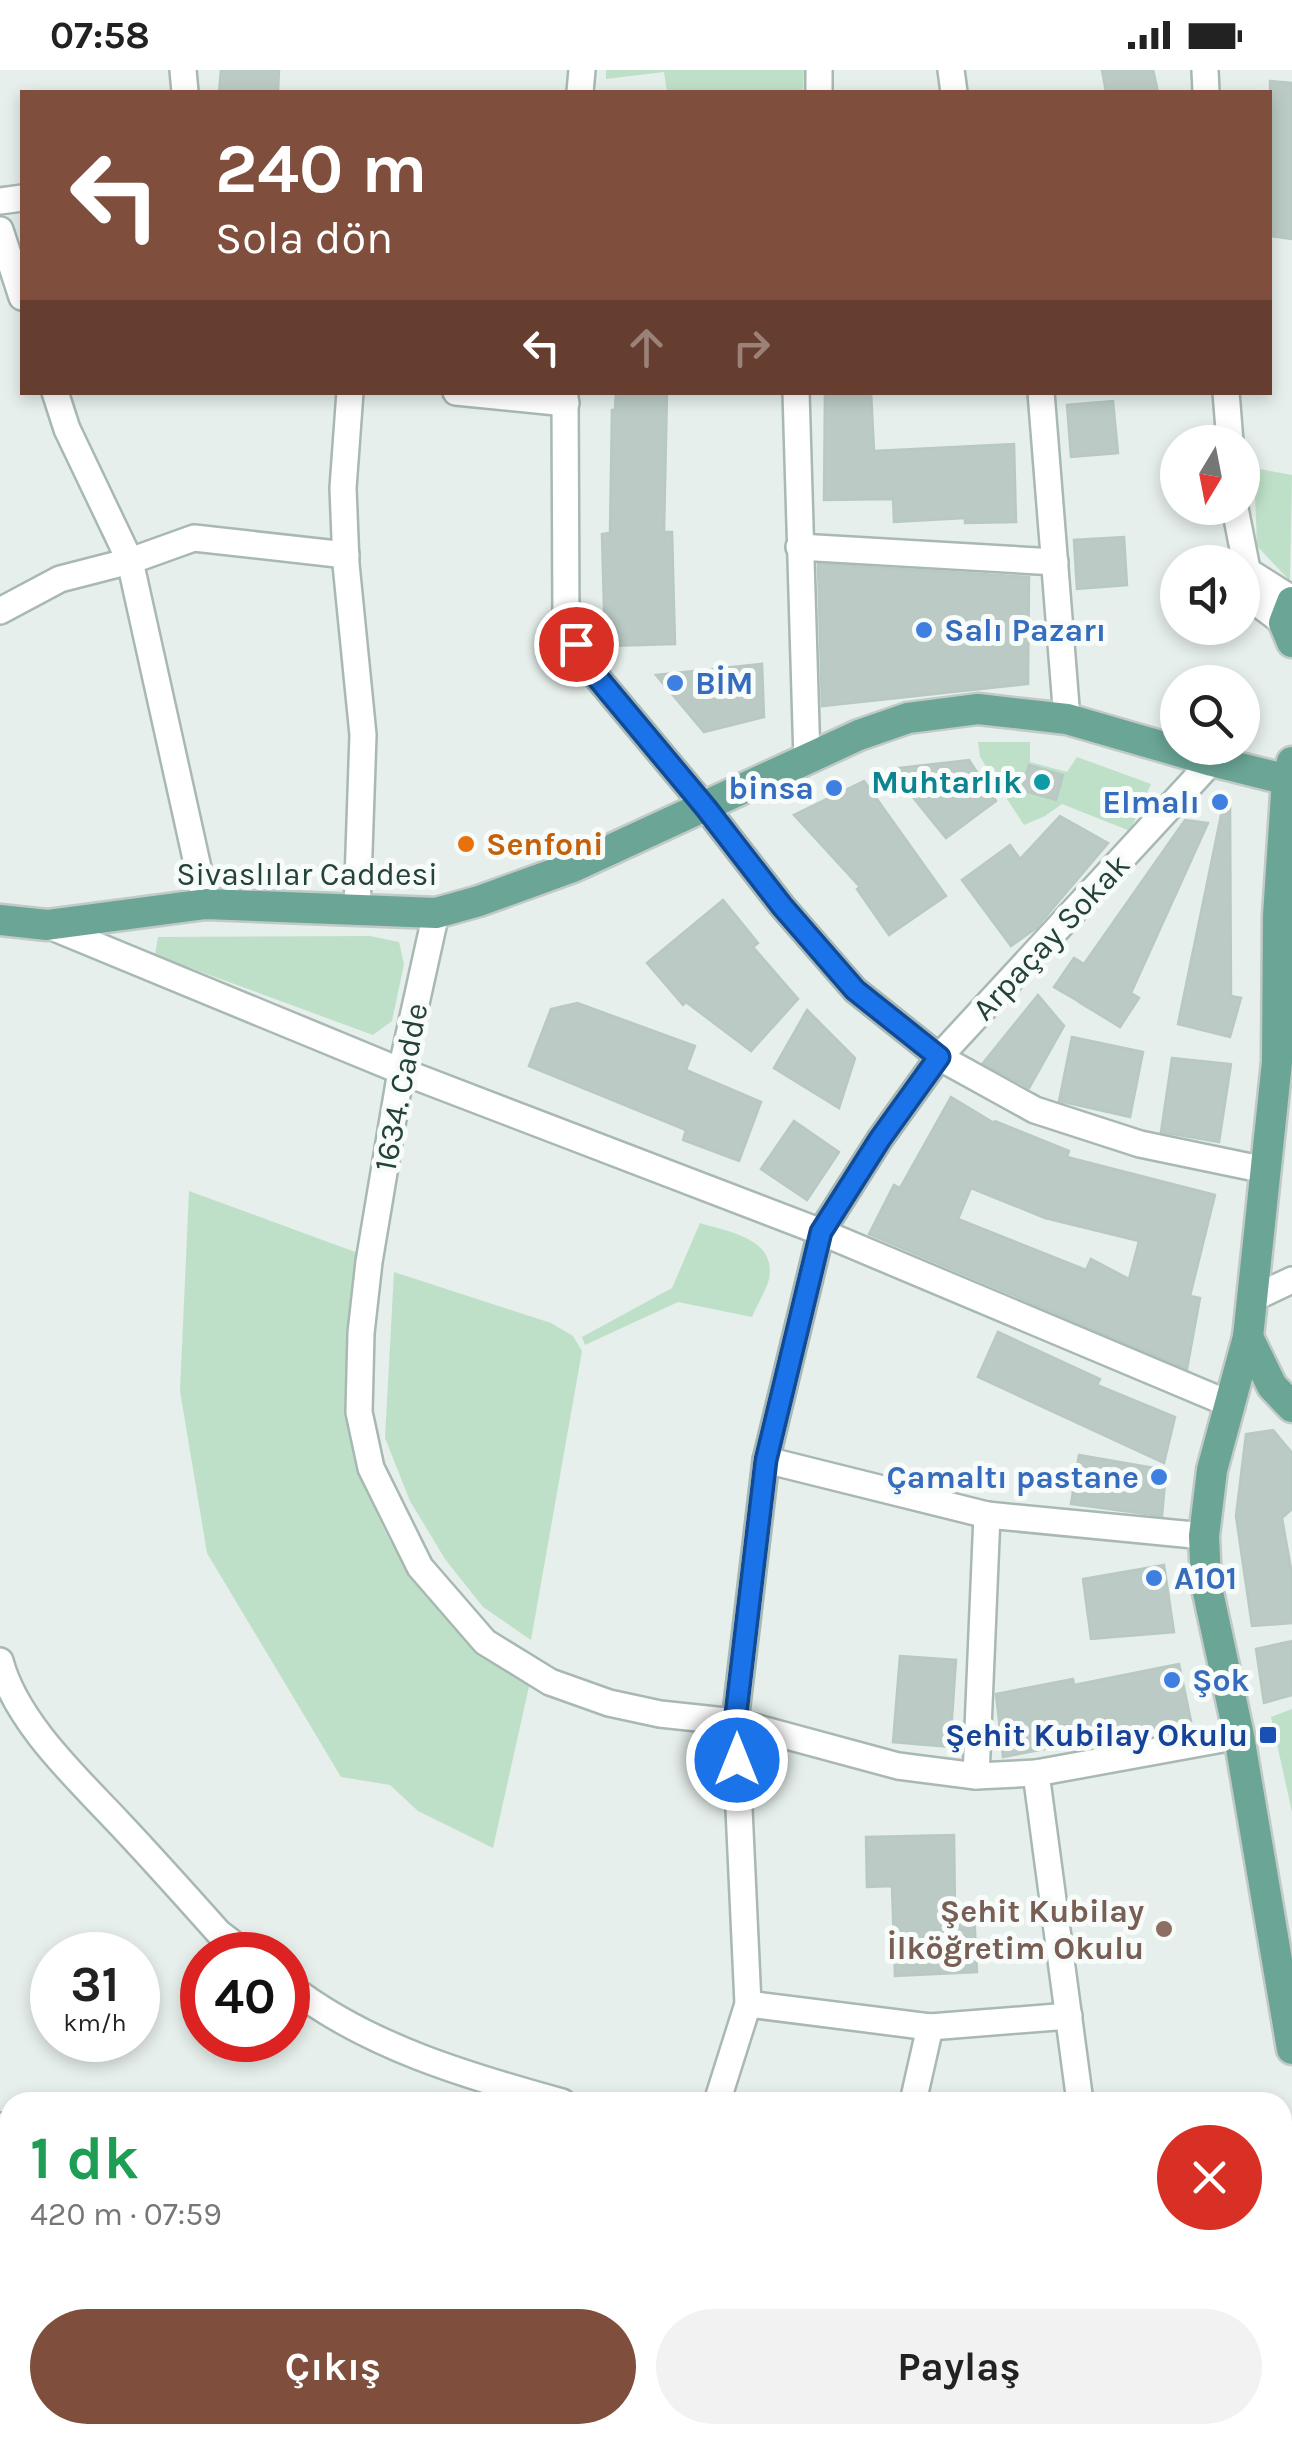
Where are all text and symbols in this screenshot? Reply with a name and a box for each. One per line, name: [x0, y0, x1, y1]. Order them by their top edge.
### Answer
text: 07:58: [50, 13, 150, 58]
text: 240 m: [215, 128, 427, 210]
icon: left: [50, 130, 180, 260]
text: Sola dön: [215, 212, 393, 264]
icon: left: [514, 320, 569, 375]
icon: ahead: [619, 320, 674, 375]
icon: right: [724, 320, 779, 375]
north arrow: [1160, 425, 1260, 525]
map controls: [1160, 425, 1260, 765]
button: sound: [1160, 545, 1260, 645]
pin: [534, 602, 619, 687]
place label: Salı Pazarı: [944, 612, 1106, 649]
icon: arrive: [549, 617, 604, 672]
marker: Salı Pazarı: [913, 619, 935, 641]
place label: BİM: [695, 665, 753, 702]
button: search: [1160, 665, 1260, 765]
marker: BİM: [664, 672, 686, 694]
place label: Muhtarlık: [871, 764, 1022, 801]
place label: binsa: [728, 770, 814, 807]
marker: Muhtarlık: [1031, 771, 1053, 793]
marker: binsa: [823, 777, 845, 799]
place label: Elmalı: [1102, 784, 1200, 821]
marker: Elmalı: [1209, 791, 1231, 813]
place label: Senfoni: [486, 826, 604, 863]
marker: Senfoni: [455, 833, 477, 855]
street label: Arpaçay Sokak: [965, 846, 1137, 1028]
street label: Sivaslılar Caddesi: [176, 856, 438, 893]
street label: 1634. Cadde: [367, 1000, 435, 1174]
place label: Çamaltı pastane: [887, 1459, 1139, 1496]
marker: Çamaltı pastane: [1148, 1466, 1170, 1488]
place label: A101: [1174, 1560, 1237, 1597]
marker: A101: [1143, 1567, 1165, 1589]
place label: Şok: [1192, 1662, 1250, 1699]
marker: Şok: [1161, 1669, 1183, 1691]
position arrow: [685, 1708, 789, 1812]
place label: Şehit Kubilay Okulu: [945, 1717, 1248, 1754]
marker: Şehit Kubilay Okulu: [1257, 1724, 1279, 1746]
place label: Şehit Kubilay İlköğretim Okulu: [887, 1893, 1144, 1967]
marker: Şehit Kubilay İlköğretim Okulu: [1153, 1918, 1175, 1940]
speed limit sign: 40: [180, 1932, 310, 2062]
text: 31: [71, 1955, 119, 2014]
text: km/h: [63, 2008, 127, 2037]
text: 1 dk: [30, 2123, 139, 2193]
button: close: [1157, 2125, 1262, 2230]
text: 420 m · 07:59: [30, 2196, 222, 2233]
button: Çıkış: [30, 2309, 636, 2424]
button: Paylaş: [656, 2309, 1262, 2424]

